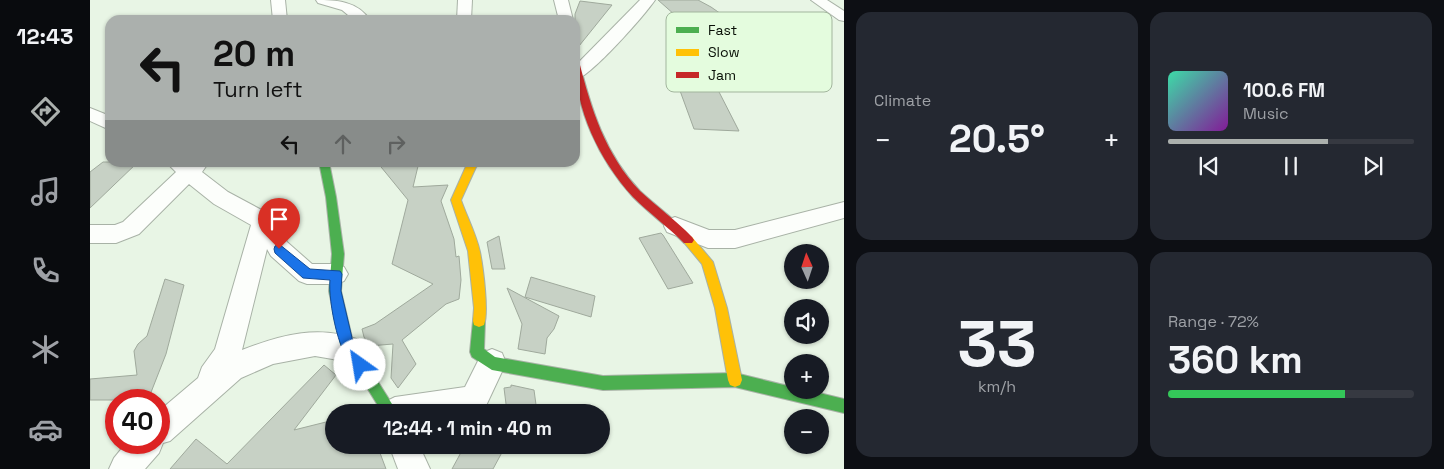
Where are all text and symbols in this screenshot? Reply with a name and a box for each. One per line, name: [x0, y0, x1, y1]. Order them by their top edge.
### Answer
legend: [666, 12, 832, 92]
text: Fast: [708, 21, 737, 39]
text: 12:43: [17, 22, 73, 50]
text: 20 m: [213, 32, 295, 76]
icon: left: [130, 35, 195, 100]
text: Slow: [708, 43, 740, 61]
text: Jam: [708, 66, 736, 84]
text: Turn left: [213, 75, 303, 103]
text: 100.6 FM: [1243, 78, 1325, 103]
text: Climate: [874, 90, 931, 111]
icon: directions: [28, 94, 63, 129]
text: Music: [1243, 103, 1289, 124]
text: 20.5°: [949, 115, 1045, 163]
text: −: [874, 122, 891, 158]
text: +: [1103, 122, 1120, 158]
icon: left: [276, 130, 304, 158]
icon: ahead: [329, 130, 357, 158]
icon: right: [382, 130, 410, 158]
icon: previous: [1195, 152, 1223, 180]
icon: pause: [1277, 152, 1305, 180]
icon: next: [1359, 152, 1387, 180]
icon: music: [28, 174, 63, 209]
pin: [258, 198, 300, 249]
icon: arrive: [265, 205, 293, 233]
north arrow: [784, 244, 829, 289]
map controls: [784, 244, 829, 454]
icon: phone: [28, 253, 63, 288]
button: sound: [784, 299, 829, 344]
text: 33: [957, 302, 1037, 385]
text: Range · 72%: [1168, 311, 1259, 332]
icon: climate: [28, 332, 63, 367]
text: 360 km: [1168, 336, 1303, 384]
position arrow: [333, 338, 385, 390]
button: +: [784, 354, 829, 399]
text: km/h: [978, 376, 1016, 397]
speed limit sign: 40: [105, 389, 170, 454]
button: −: [784, 409, 829, 454]
icon: car: [28, 412, 63, 447]
text: 12:44 · 1 min · 40 m: [383, 416, 552, 441]

